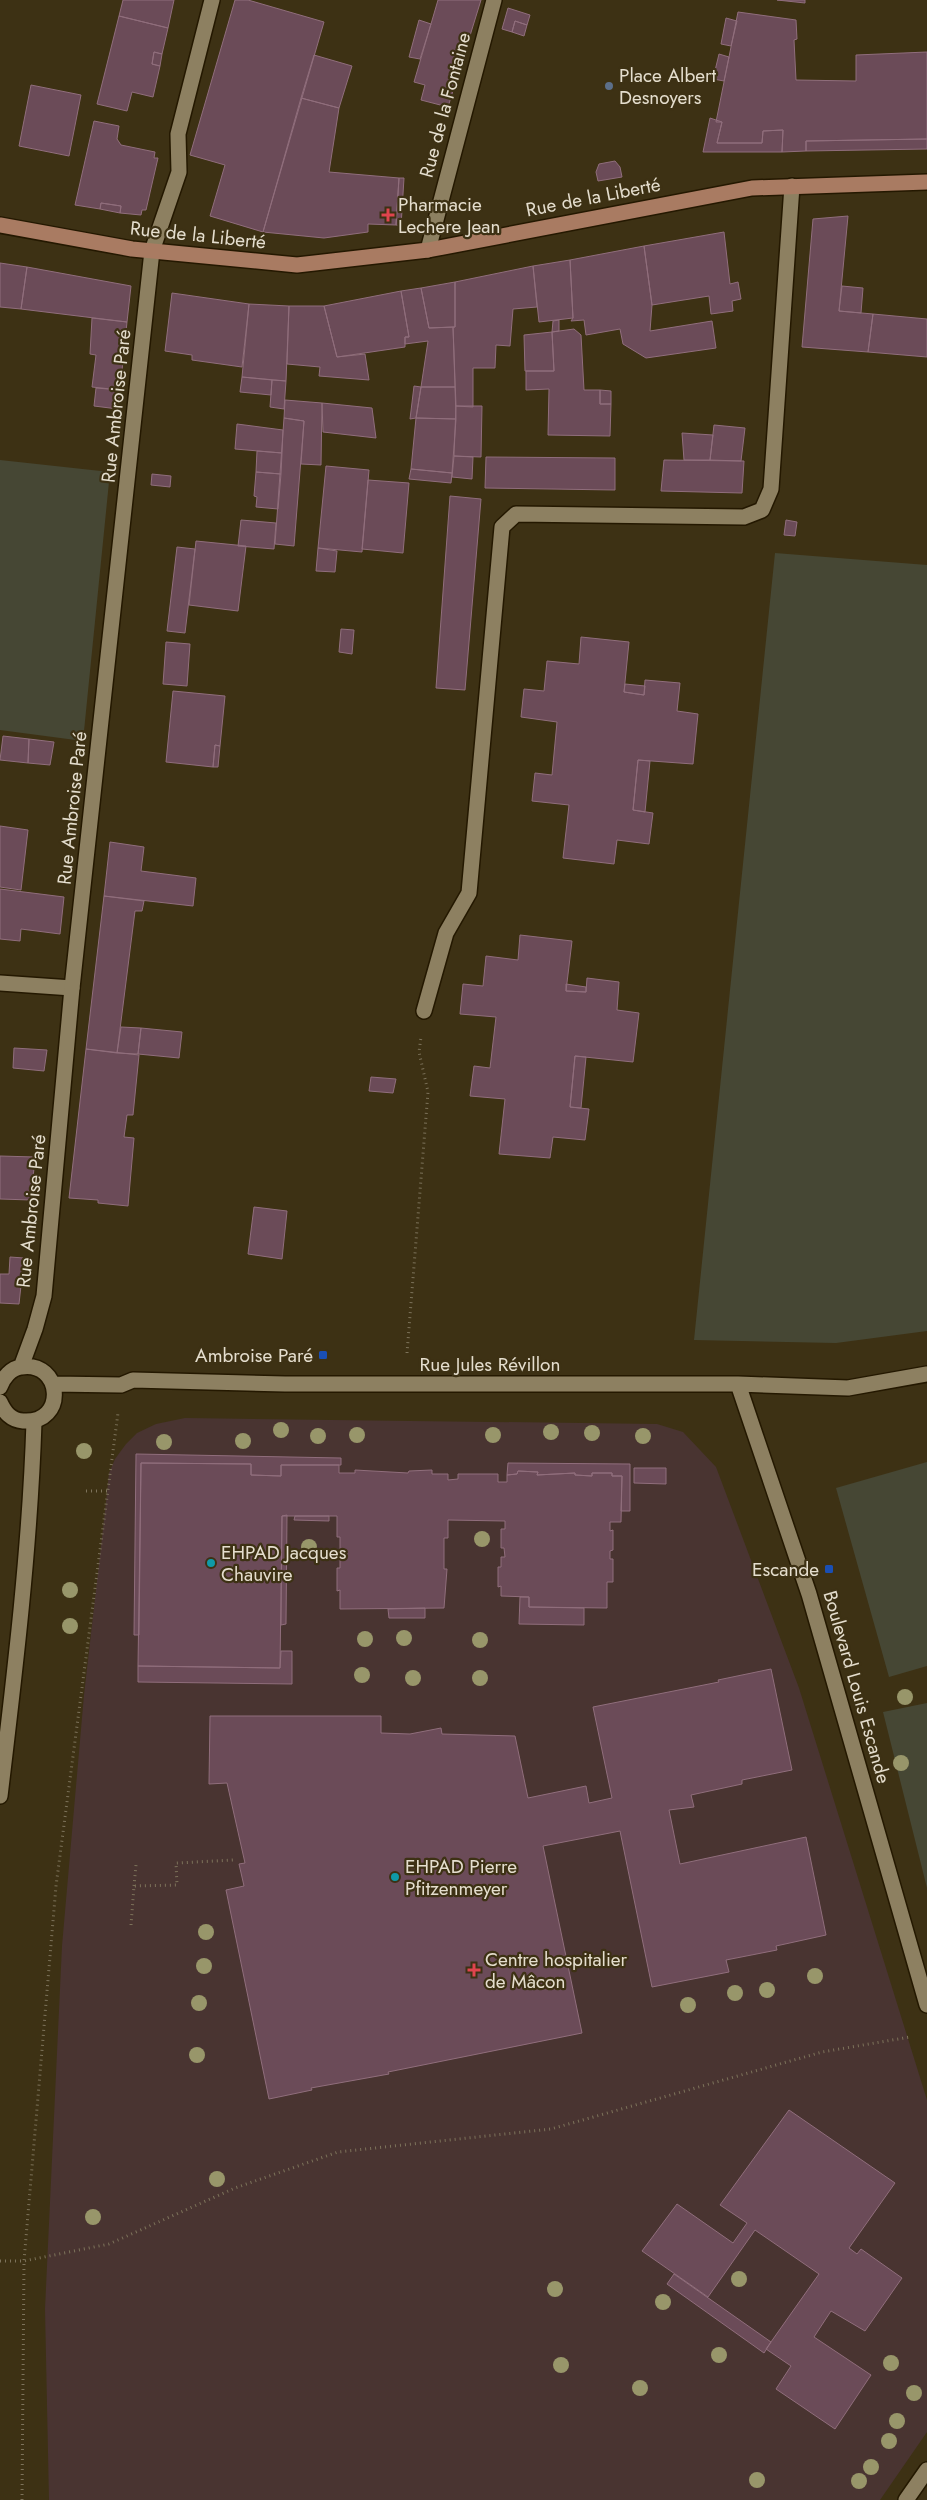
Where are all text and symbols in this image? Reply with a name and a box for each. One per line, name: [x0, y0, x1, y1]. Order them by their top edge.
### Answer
street label: Rue de la Fontaine: [413, 29, 477, 181]
place label: Place Albert Desnoyers: [619, 62, 717, 111]
marker: Place Albert Desnoyers: [603, 80, 615, 92]
street label: Rue de la Liberté: [523, 171, 663, 223]
place label: Pharmacie Lechere Jean: [398, 191, 500, 240]
marker: Pharmacie Lechere Jean: [382, 209, 394, 221]
street label: Rue de la Liberté: [129, 214, 268, 256]
street label: Rue Ambroise Paré: [95, 328, 137, 484]
street label: Rue Ambroise Paré: [51, 730, 93, 886]
street label: Rue Ambroise Paré: [10, 1133, 52, 1289]
place label: Ambroise Paré: [195, 1342, 313, 1369]
marker: Ambroise Paré: [317, 1349, 329, 1361]
street label: Rue Jules Révillon: [420, 1351, 560, 1378]
place label: EHPAD Jacques Chauvire: [221, 1539, 347, 1588]
place label: Escande: [752, 1556, 819, 1583]
marker: EHPAD Jacques Chauvire: [205, 1557, 217, 1569]
marker: Escande: [823, 1563, 835, 1575]
street label: Boulevard Louis Escande: [817, 1587, 898, 1787]
place label: EHPAD Pierre Pfitzenmeyer: [405, 1853, 517, 1902]
marker: EHPAD Pierre Pfitzenmeyer: [389, 1871, 401, 1883]
place label: Centre hospitalier de Mâcon: [485, 1946, 628, 1995]
marker: Centre hospitalier de Mâcon: [467, 1963, 481, 1977]

